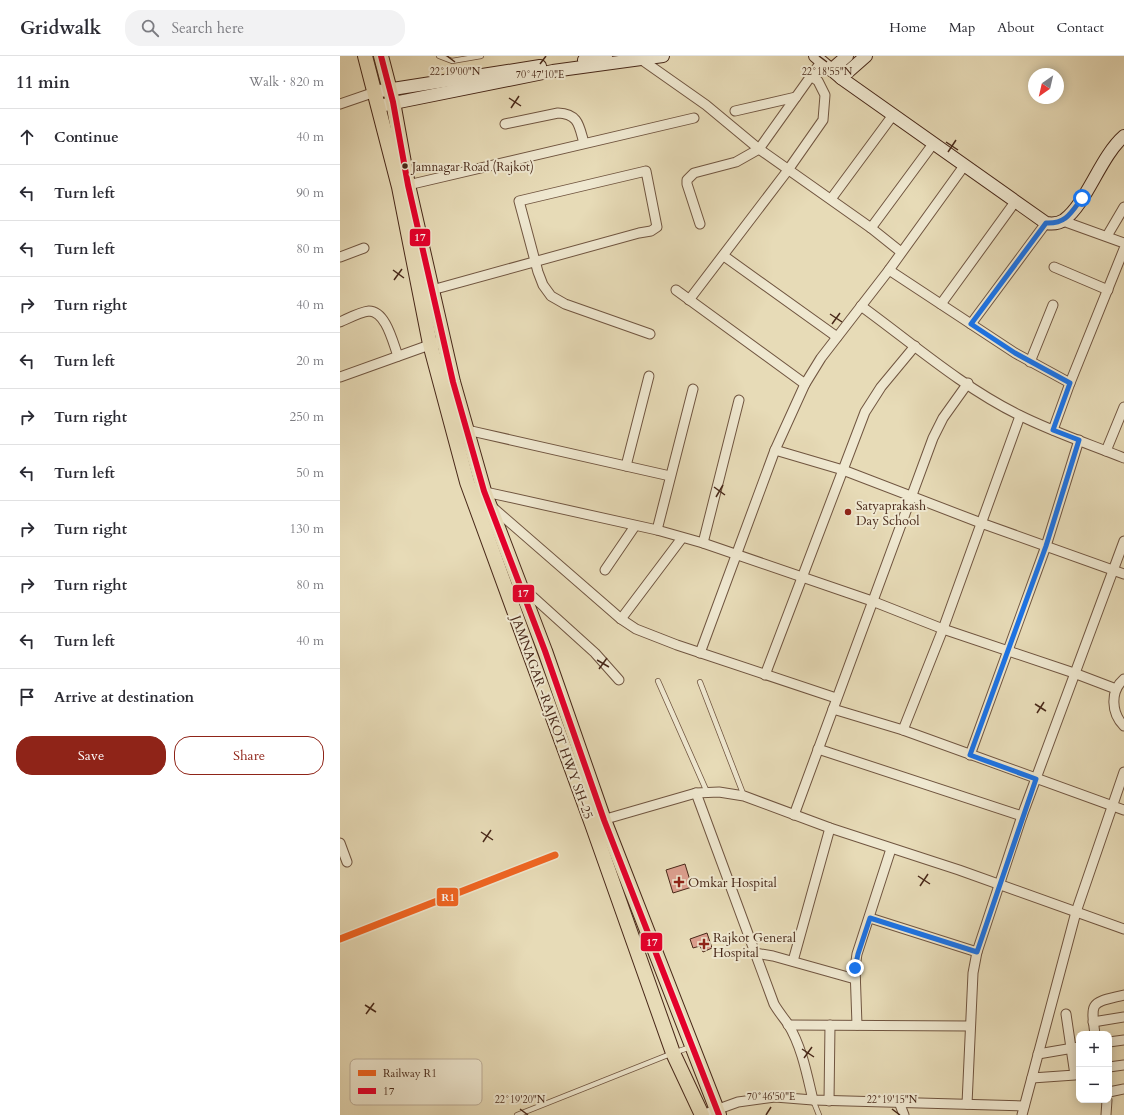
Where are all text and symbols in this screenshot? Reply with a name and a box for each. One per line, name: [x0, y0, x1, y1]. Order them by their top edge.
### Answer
search box: [125, 10, 405, 46]
text: Gridwalk: [20, 15, 101, 41]
icon: search: [139, 17, 161, 39]
text: Search here: [171, 18, 244, 38]
text: Home: [889, 18, 927, 37]
text: Map: [949, 18, 975, 37]
text: About: [997, 18, 1034, 37]
text: Contact: [1056, 18, 1104, 37]
text: 22°19'00"N: [430, 65, 481, 79]
text: 22°18'55"N: [802, 65, 853, 79]
text: 70°47'10"E: [516, 68, 564, 82]
north arrow: [1028, 68, 1064, 104]
text: 11 min: [16, 71, 70, 94]
text: Walk · 820 m: [249, 73, 324, 91]
icon: ahead: [16, 126, 38, 148]
text: Continue: [54, 127, 119, 147]
text: 40 m: [296, 128, 324, 146]
place label: Jamnagar Road (Rajkot): [410, 159, 534, 175]
marker: Jamnagar Road (Rajkot): [400, 161, 410, 171]
icon: left: [16, 182, 38, 204]
text: Turn left: [54, 183, 115, 203]
text: 90 m: [296, 184, 324, 202]
route start: [1073, 189, 1091, 207]
line badge: 17: [409, 228, 431, 247]
text: 17: [414, 230, 426, 245]
icon: left: [16, 238, 38, 260]
text: Turn left: [54, 239, 115, 259]
text: 80 m: [296, 240, 324, 258]
icon: right: [16, 294, 38, 316]
text: Turn right: [54, 295, 127, 315]
text: 40 m: [296, 296, 324, 314]
icon: left: [16, 350, 38, 372]
text: Turn left: [54, 351, 115, 371]
text: 20 m: [296, 352, 324, 370]
icon: right: [16, 406, 38, 428]
text: Turn right: [54, 407, 127, 427]
text: 250 m: [290, 408, 324, 426]
icon: left: [16, 462, 38, 484]
text: Turn left: [54, 463, 115, 483]
text: 50 m: [296, 464, 324, 482]
place label: Satyaprakash Day School: [856, 497, 926, 530]
marker: Satyaprakash Day School: [843, 507, 853, 517]
icon: right: [16, 518, 38, 540]
text: Turn right: [54, 519, 127, 539]
text: 130 m: [290, 520, 324, 538]
icon: right: [16, 574, 38, 596]
text: Turn right: [54, 575, 127, 595]
text: 80 m: [296, 576, 324, 594]
line badge: 17: [512, 584, 535, 603]
text: 17: [517, 586, 529, 601]
street label: JAMNAGAR -RAJKOT HWY SH-25: [506, 611, 597, 822]
icon: left: [16, 630, 38, 652]
text: Turn left: [54, 631, 115, 651]
text: 40 m: [296, 632, 324, 650]
icon: arrive: [16, 686, 38, 708]
text: Arrive at destination: [54, 687, 194, 707]
button: Save: [16, 736, 166, 775]
button: Share: [174, 736, 324, 775]
place label: Omkar Hospital: [688, 874, 778, 892]
marker: Omkar Hospital: [673, 876, 685, 888]
line badge: R1: [436, 887, 459, 907]
text: R1: [441, 890, 455, 905]
place label: Rajkot General Hospital: [713, 929, 797, 962]
line badge: 17: [640, 932, 663, 952]
text: 17: [646, 935, 658, 950]
marker: Rajkot General Hospital: [698, 938, 710, 950]
route end: [846, 959, 864, 977]
map controls: [1076, 1031, 1112, 1103]
button: +: [1076, 1031, 1112, 1067]
legend: [350, 1059, 482, 1105]
text: Railway R1: [383, 1066, 437, 1081]
button: −: [1076, 1067, 1112, 1103]
text: 17: [383, 1084, 395, 1099]
text: 70°46'50"E: [747, 1090, 795, 1104]
text: 22°19'20"N: [495, 1093, 546, 1107]
text: 22°19'15"N: [867, 1093, 918, 1107]

